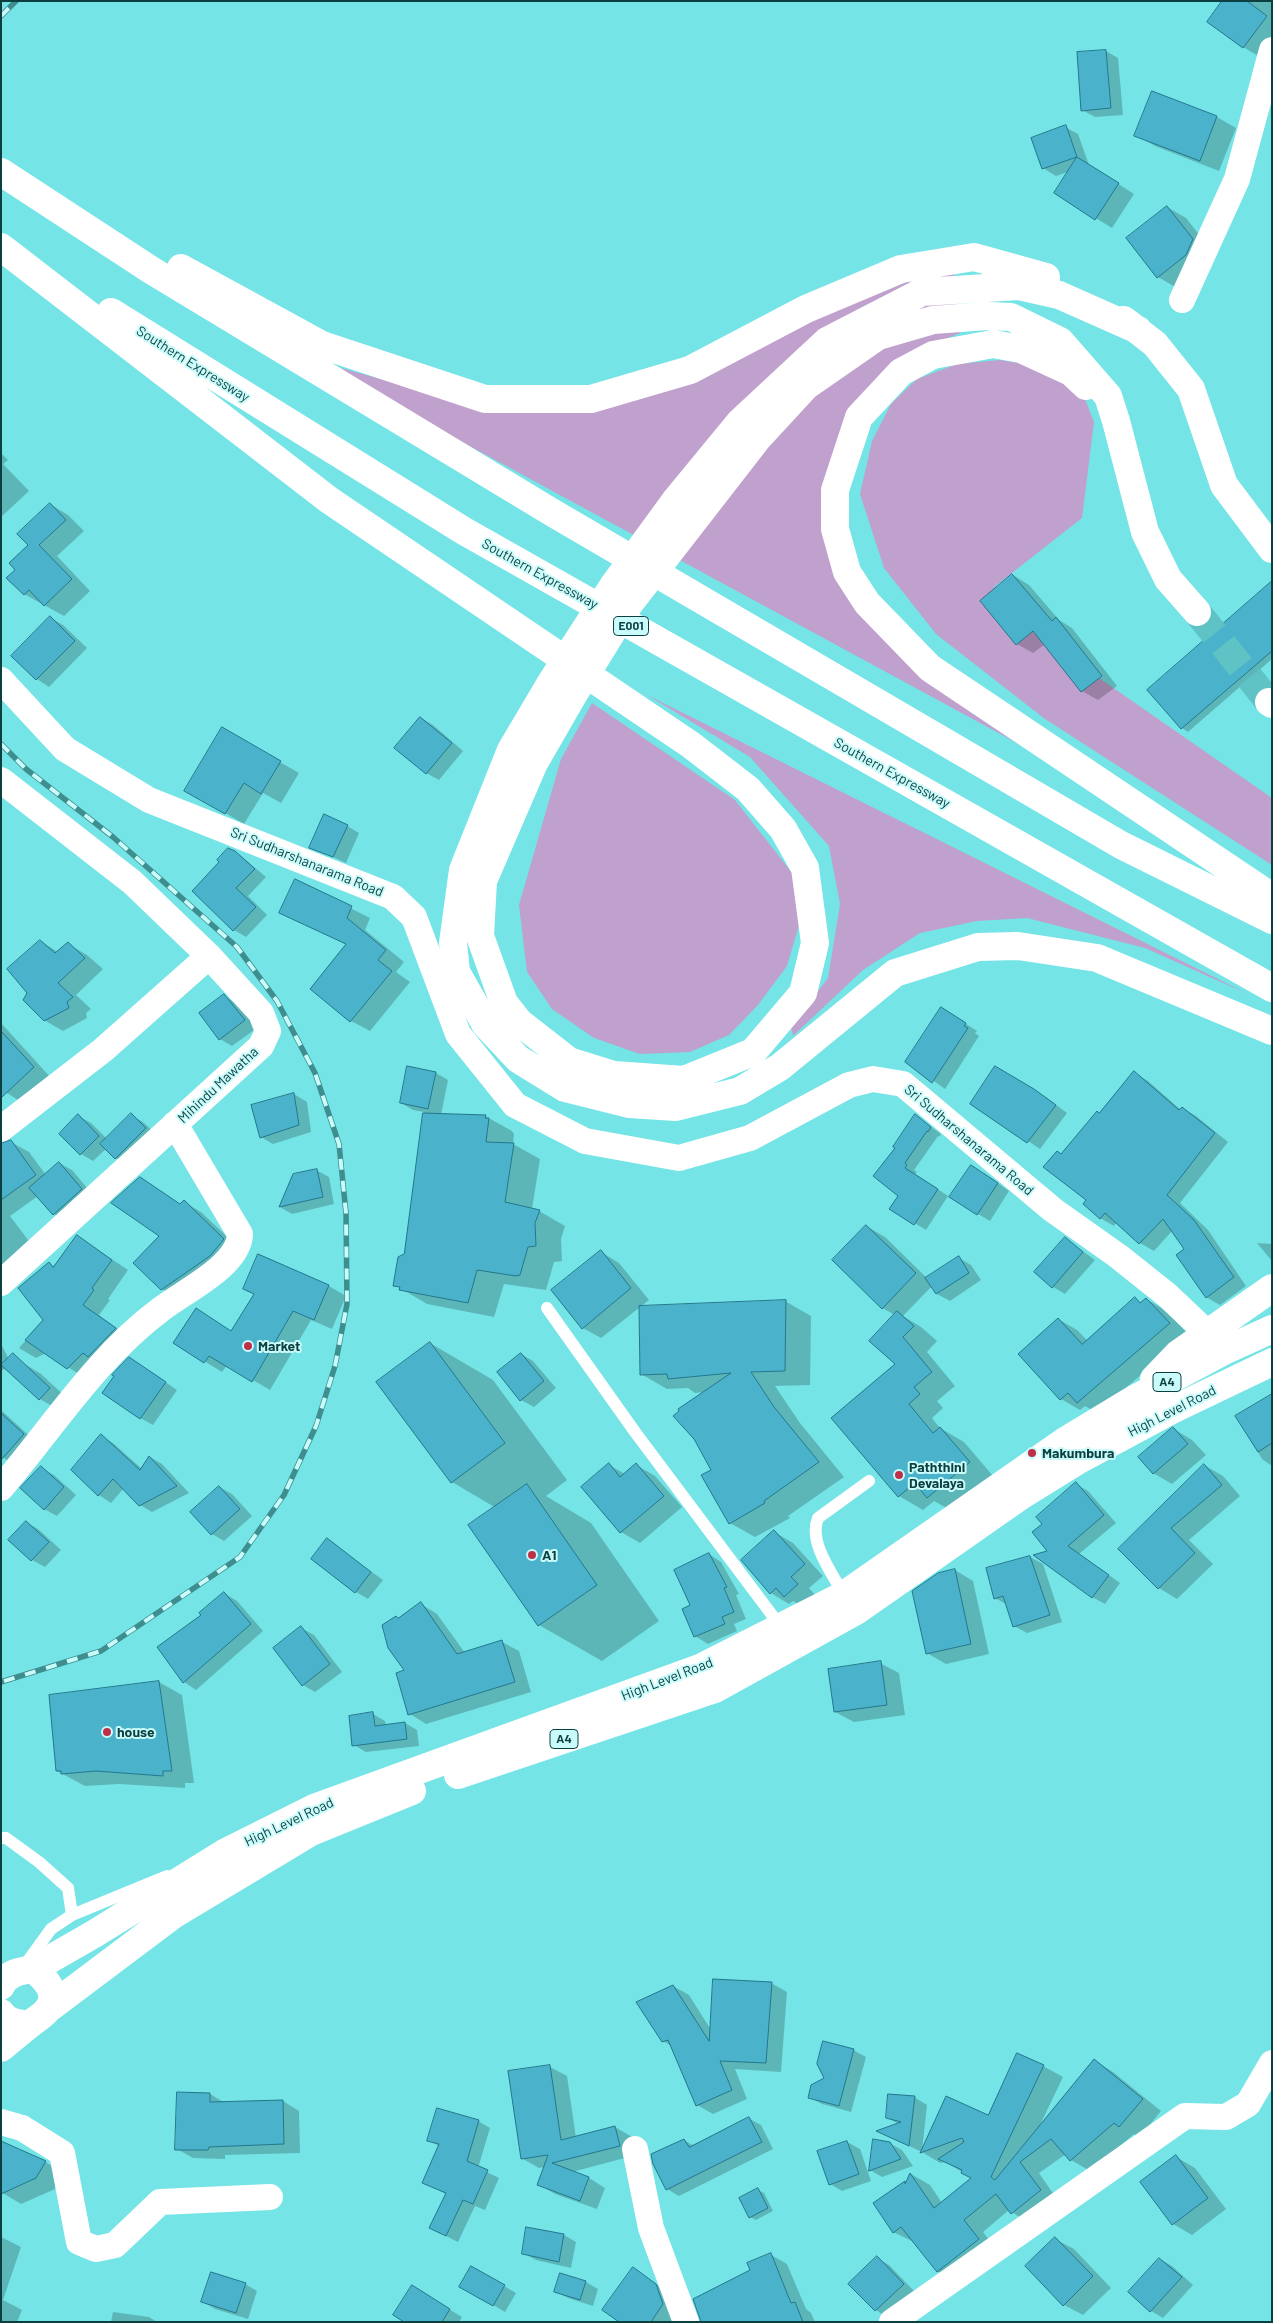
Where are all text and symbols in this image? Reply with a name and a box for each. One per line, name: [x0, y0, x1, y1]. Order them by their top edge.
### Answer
street label: Southern Expressway: [133, 322, 253, 406]
street label: Southern Expressway: [479, 535, 601, 613]
road number: E001: [614, 616, 648, 636]
street label: Southern Expressway: [831, 734, 953, 812]
street label: Sri Sudharshanarama Road: [228, 824, 386, 900]
street label: Mihindu Mawatha: [174, 1043, 262, 1127]
street label: Sri Sudharshanarama Road: [901, 1081, 1037, 1199]
place label: Market: [258, 1338, 300, 1354]
marker: Market: [242, 1340, 254, 1352]
road number: A4: [1153, 1372, 1181, 1391]
street label: High Level Road: [1125, 1382, 1219, 1440]
place label: Makumbura: [1042, 1445, 1114, 1461]
marker: Makumbura: [1026, 1447, 1038, 1459]
place label: Paththini Devalaya: [909, 1459, 965, 1491]
marker: Paththini Devalaya: [893, 1469, 905, 1481]
place label: A1: [542, 1547, 556, 1563]
marker: A1: [526, 1549, 538, 1561]
street label: High Level Road: [619, 1654, 715, 1704]
place label: house: [117, 1724, 155, 1740]
marker: house: [101, 1726, 113, 1738]
road number: A4: [550, 1730, 578, 1748]
street label: High Level Road: [242, 1794, 336, 1850]

